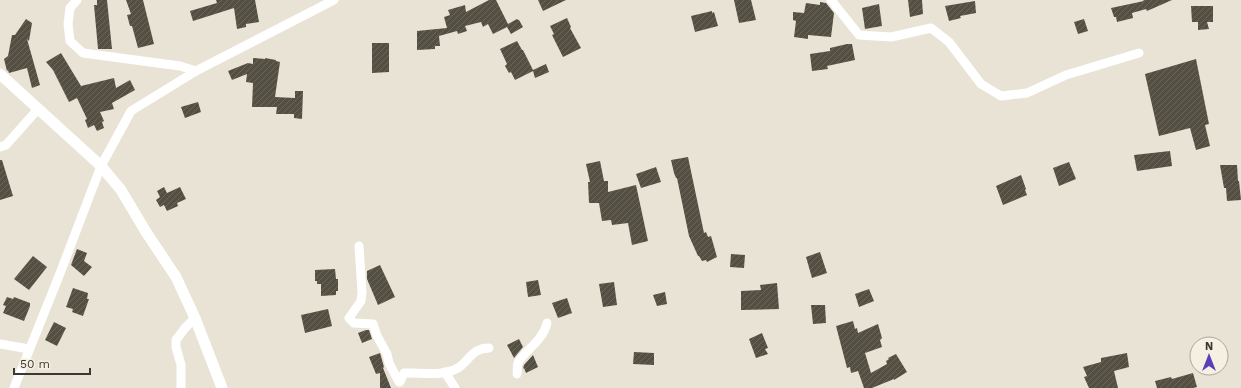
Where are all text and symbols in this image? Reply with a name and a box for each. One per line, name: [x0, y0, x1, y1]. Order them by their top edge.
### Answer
north arrow: [1189, 336, 1229, 376]
text: N: [1205, 340, 1213, 353]
scale bar: [14, 350, 90, 376]
text: 50 m: [20, 357, 50, 371]

